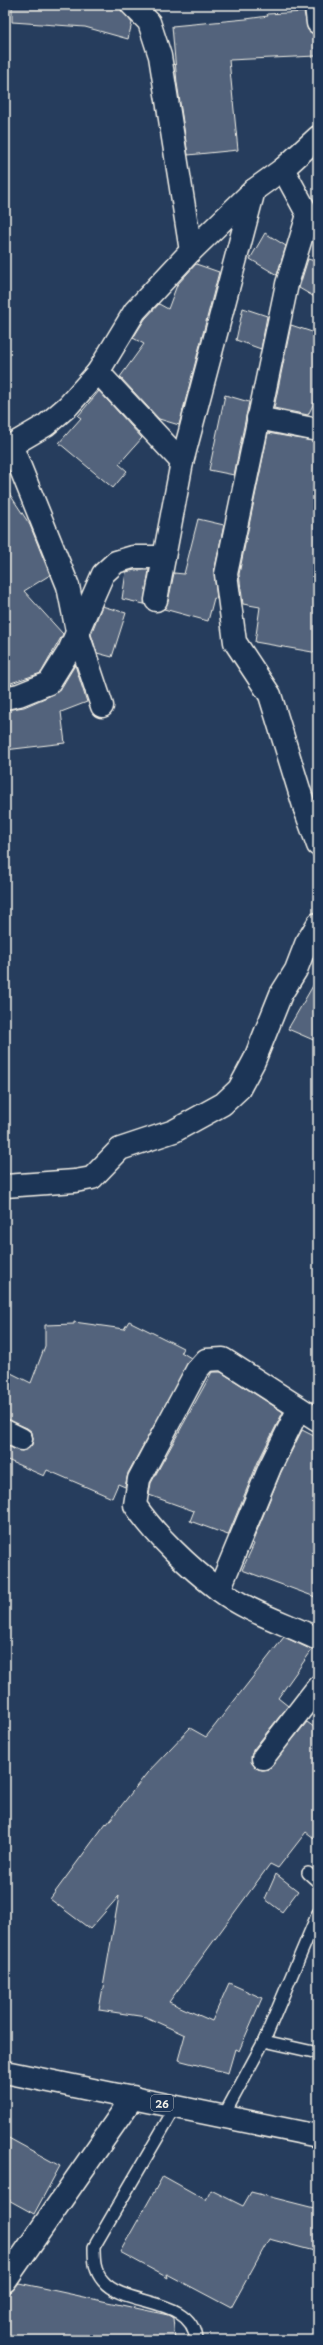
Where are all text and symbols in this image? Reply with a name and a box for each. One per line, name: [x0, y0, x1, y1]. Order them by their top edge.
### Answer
road number: 26: [151, 2095, 173, 2111]

